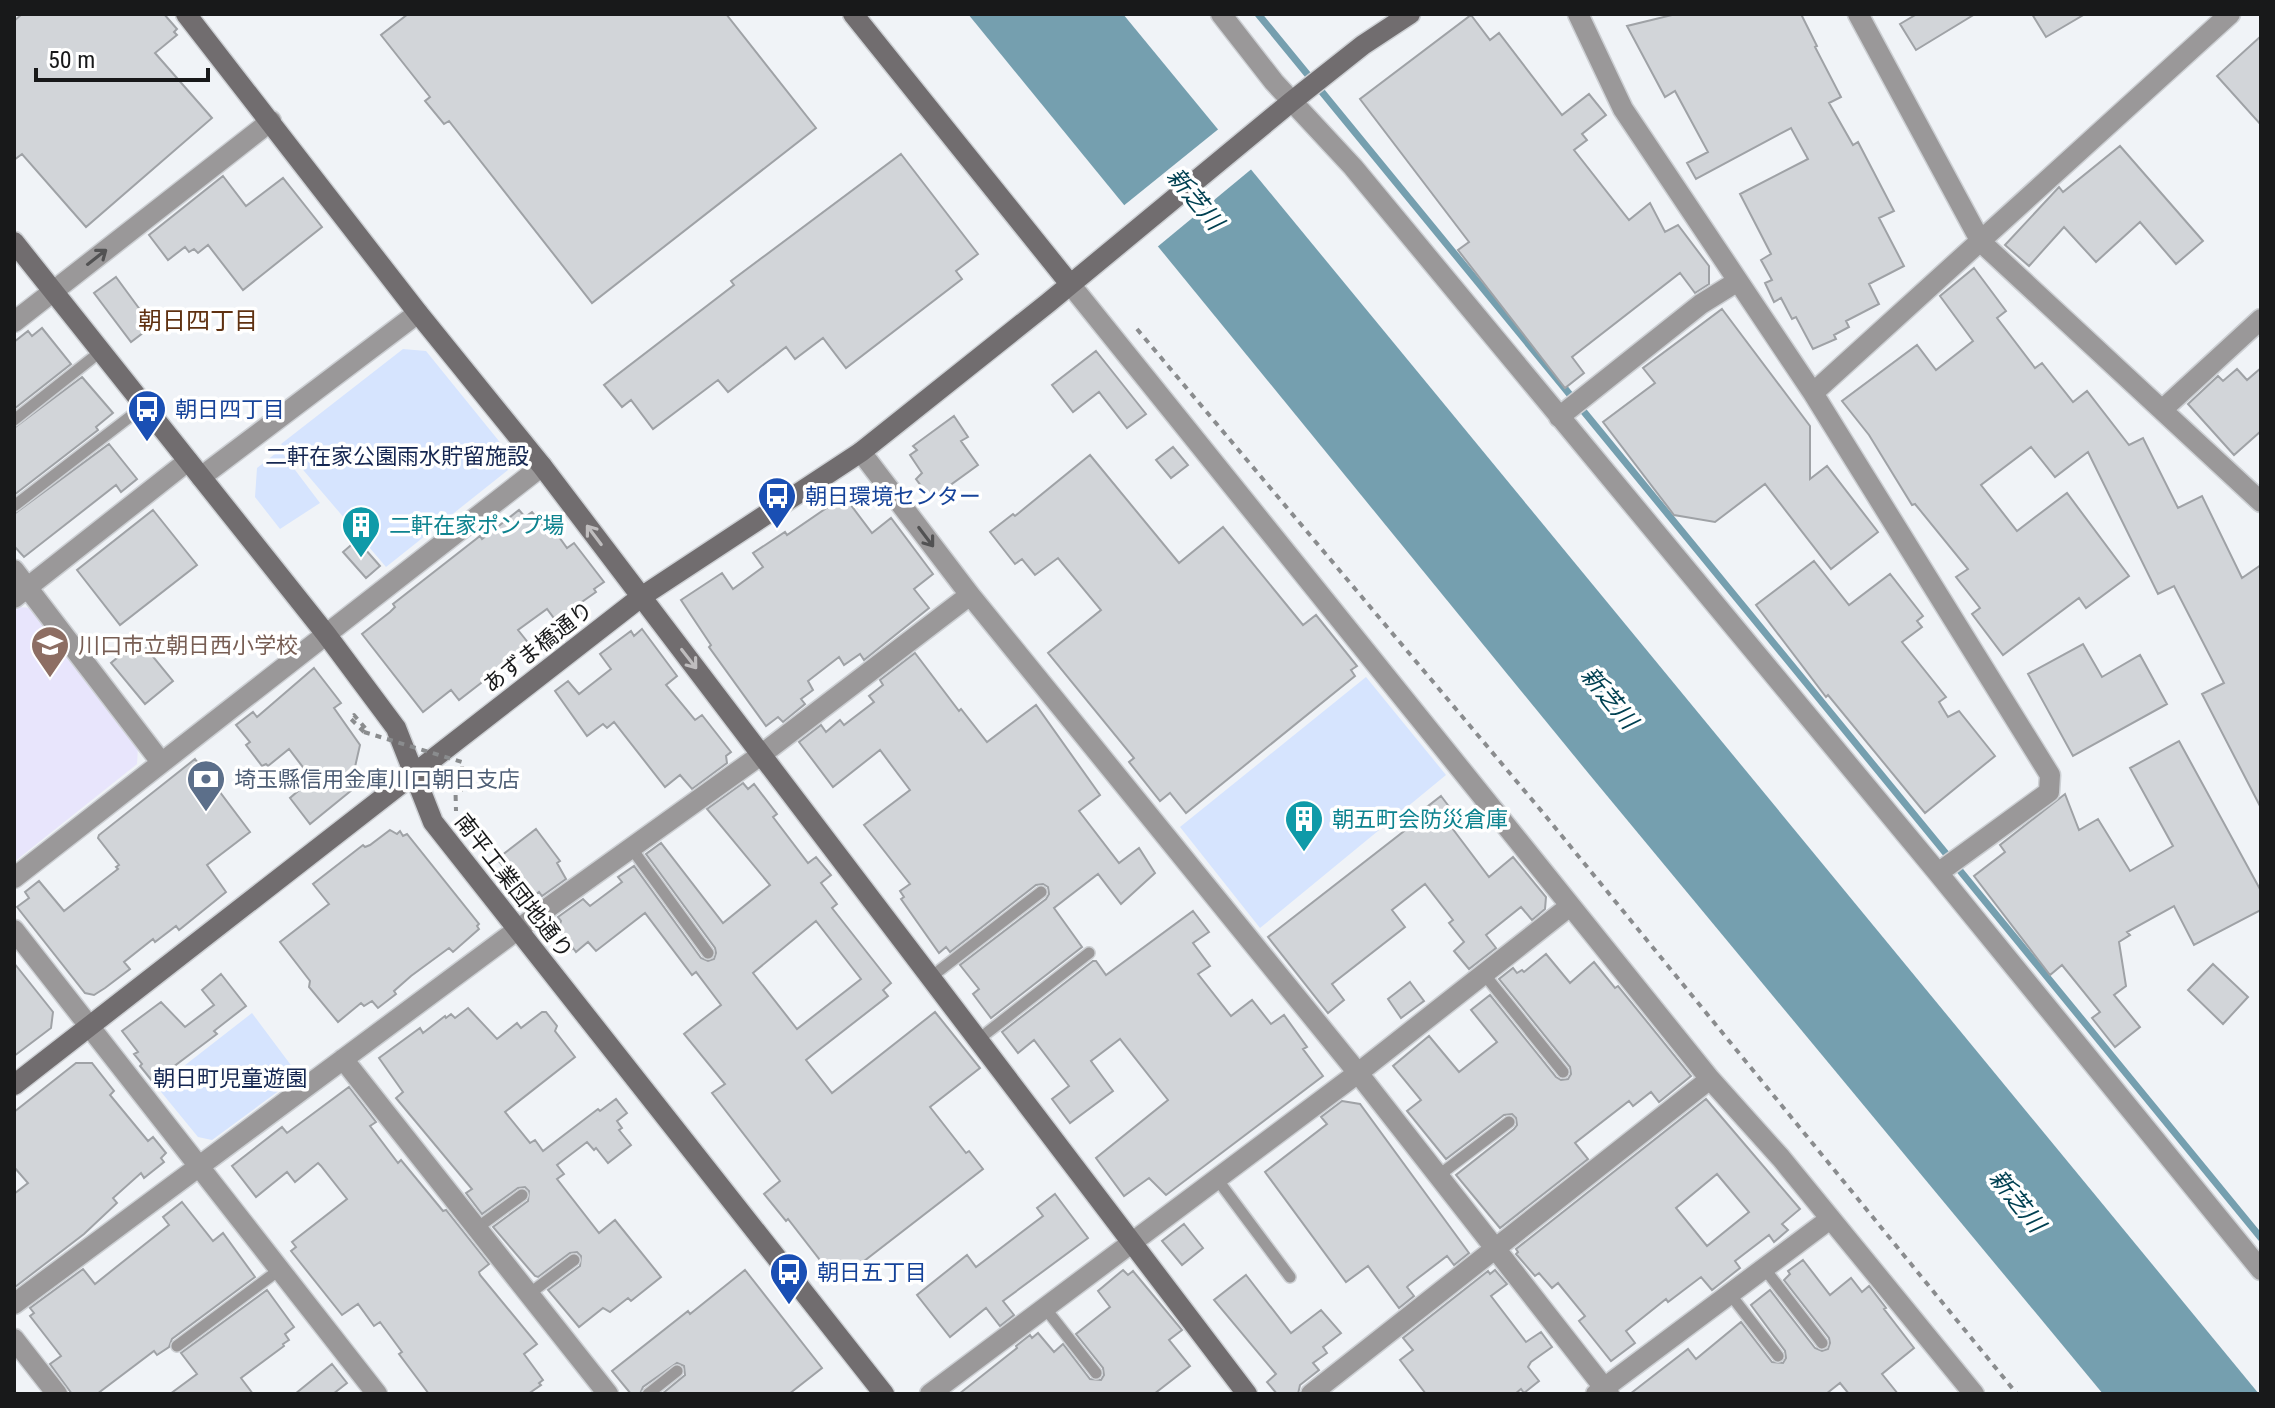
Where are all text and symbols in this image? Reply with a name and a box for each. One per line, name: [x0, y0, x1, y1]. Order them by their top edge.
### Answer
scale bar: [36, 32, 208, 82]
text: 50 m: [48, 46, 95, 74]
water label: 新芝川: [1161, 162, 1231, 238]
one-way arrow: [86, 248, 107, 265]
district label: 朝日四丁目: [138, 307, 258, 335]
bus stop icon: 朝日四丁目: [126, 388, 168, 443]
place label: 朝日四丁目: [175, 397, 285, 422]
park label: 二軒在家公園雨水貯留施設: [265, 444, 529, 469]
bus stop icon: 朝日環境センター: [756, 475, 798, 530]
place label: 朝日環境センター: [805, 484, 981, 509]
building icon: 二軒在家ポンプ場: [340, 504, 382, 559]
place label: 二軒在家ポンプ場: [389, 513, 564, 538]
one-way arrow: [586, 524, 603, 546]
one-way arrow: [917, 526, 934, 547]
street label: あずま橋通り: [478, 597, 598, 697]
school or university icon: 川口市立朝日西小学校: [29, 624, 71, 679]
place label: 川口市立朝日西小学校: [78, 633, 298, 658]
one-way arrow: [680, 648, 697, 669]
water label: 新芝川: [1575, 661, 1645, 737]
bank icon: 埼玉縣信用金庫川口朝日支店: [185, 758, 227, 813]
place label: 埼玉縣信用金庫川口朝日支店: [234, 767, 520, 792]
building icon: 朝五町会防災倉庫: [1283, 798, 1325, 853]
place label: 朝五町会防災倉庫: [1332, 807, 1508, 832]
street label: 南平工業団地通り: [450, 809, 578, 963]
park label: 朝日町児童遊園: [153, 1066, 307, 1091]
water label: 新芝川: [1983, 1164, 2052, 1240]
bus stop icon: 朝日五丁目: [768, 1251, 810, 1306]
place label: 朝日五丁目: [817, 1260, 927, 1285]

